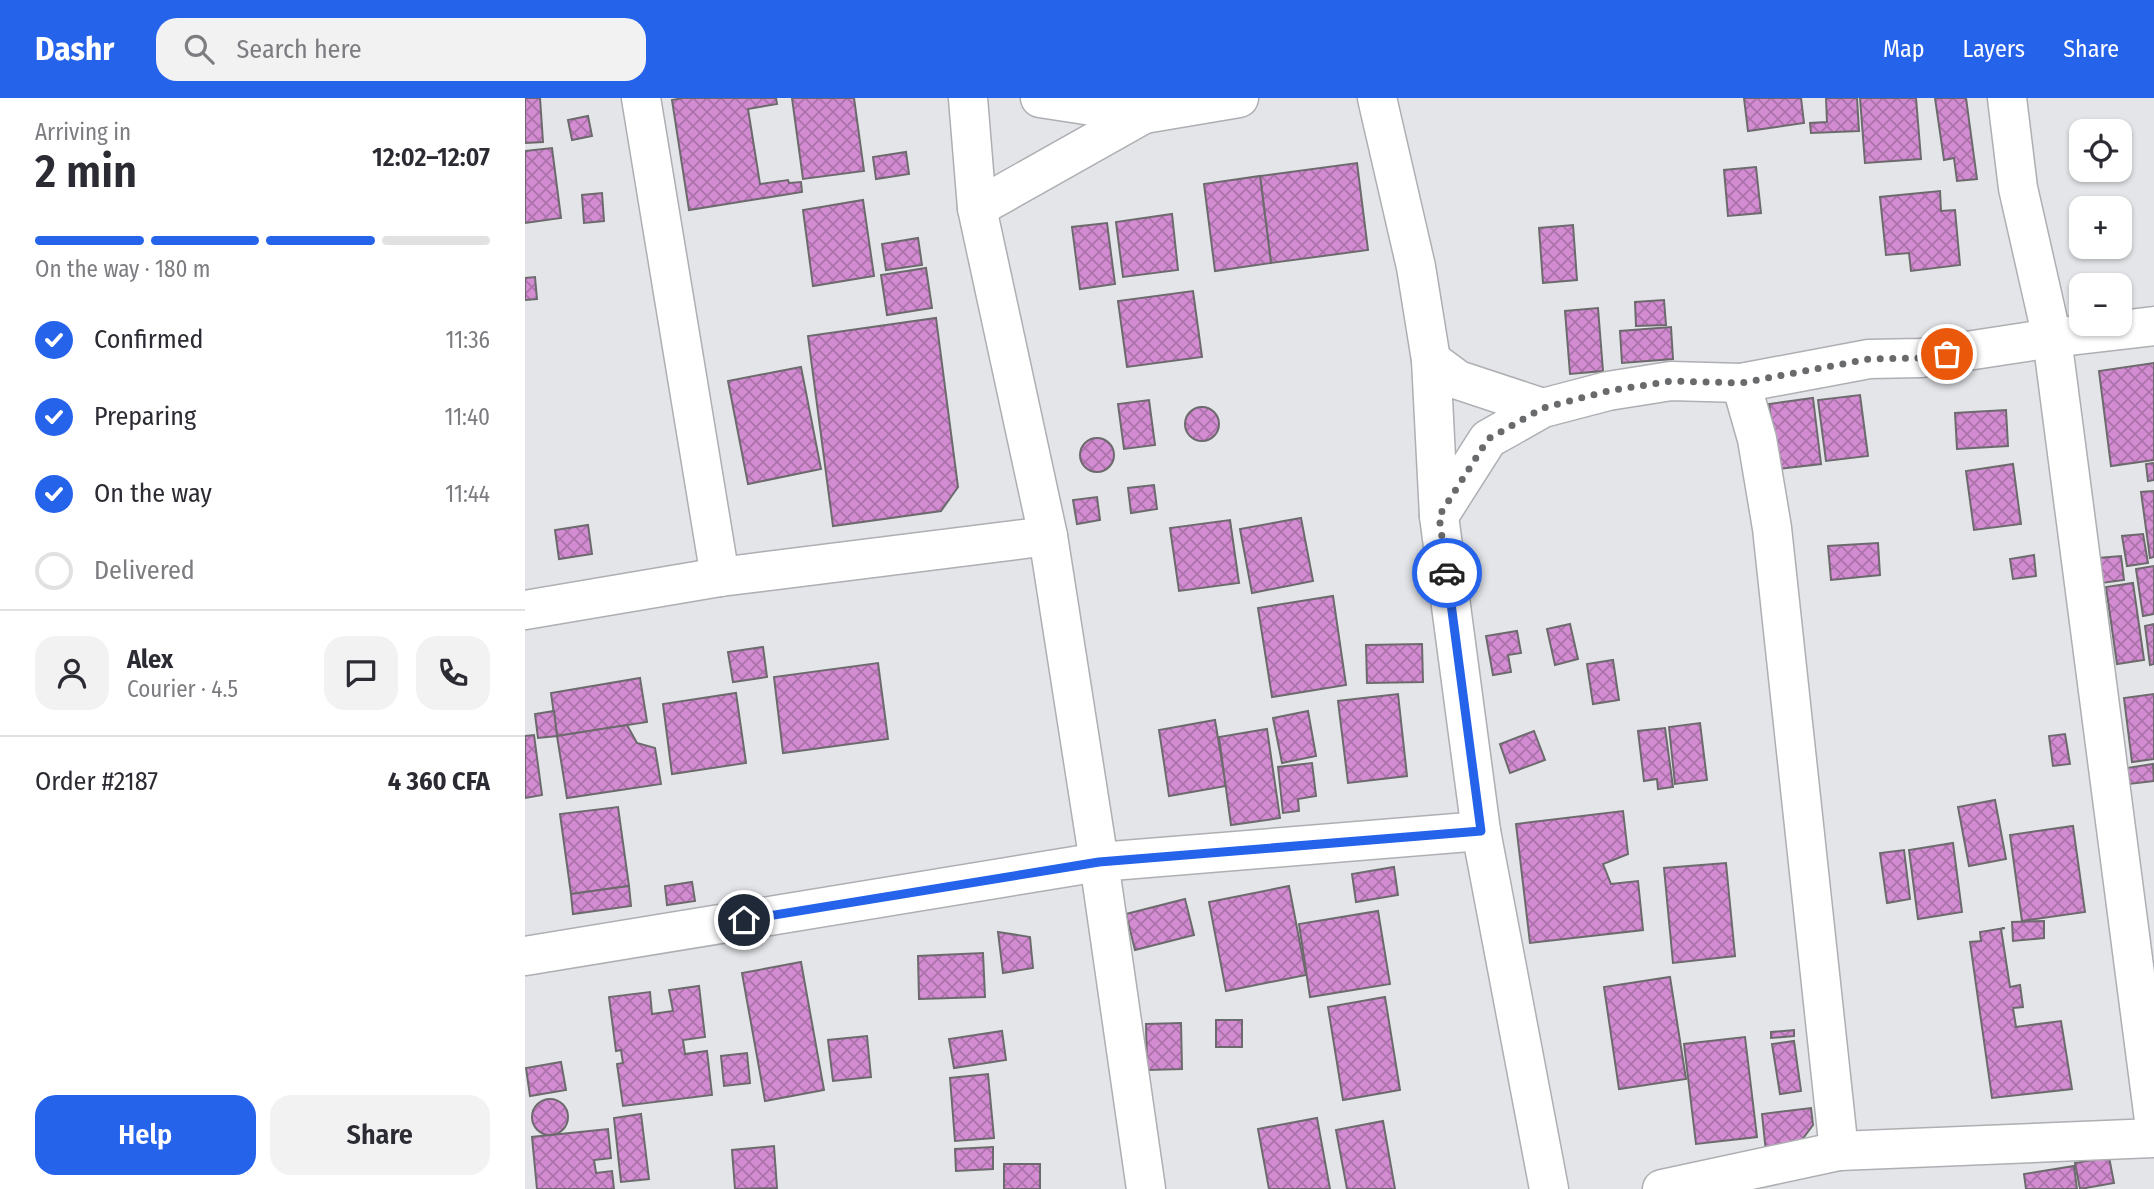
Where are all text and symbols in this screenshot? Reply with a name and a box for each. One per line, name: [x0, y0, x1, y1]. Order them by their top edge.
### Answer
search box: [156, 18, 646, 81]
text: Dashr: [35, 29, 114, 69]
icon: search: [180, 30, 218, 68]
text: Search here: [236, 34, 362, 65]
text: Map: [1883, 35, 1925, 63]
text: Layers: [1963, 35, 2025, 63]
text: Share: [2063, 35, 2119, 63]
text: Arriving in: [35, 118, 131, 146]
map controls: [2069, 119, 2132, 336]
button: locate: [2069, 119, 2132, 182]
text: 12:02–12:07: [372, 142, 490, 173]
text: 2 min: [35, 144, 137, 199]
button: +: [2069, 196, 2132, 259]
text: On the way · 180 m: [35, 255, 211, 283]
button: −: [2069, 273, 2132, 336]
icon: check: [35, 321, 73, 359]
text: Confirmed: [94, 324, 204, 355]
pin: [1917, 324, 1977, 384]
text: 11:36: [446, 326, 490, 354]
icon: bag: [1928, 335, 1966, 373]
icon: check: [35, 398, 73, 436]
text: Preparing: [94, 401, 196, 432]
text: 11:40: [445, 403, 490, 431]
icon: check: [35, 475, 73, 513]
text: On the way: [94, 478, 212, 509]
text: 11:44: [445, 480, 490, 508]
courier: [1412, 538, 1482, 608]
icon: car: [1428, 554, 1466, 592]
text: Delivered: [94, 555, 195, 586]
button: person: [35, 636, 109, 710]
button: chat: [324, 636, 398, 710]
button: phone: [416, 636, 490, 710]
text: Alex: [127, 644, 173, 675]
text: Courier · 4.5: [127, 675, 238, 703]
text: Order #2187: [35, 766, 158, 797]
text: 4 360 CFA: [388, 766, 490, 797]
pin: [714, 890, 774, 950]
icon: home: [725, 901, 763, 939]
button: Help: [35, 1095, 256, 1175]
button: Share: [270, 1095, 490, 1175]

